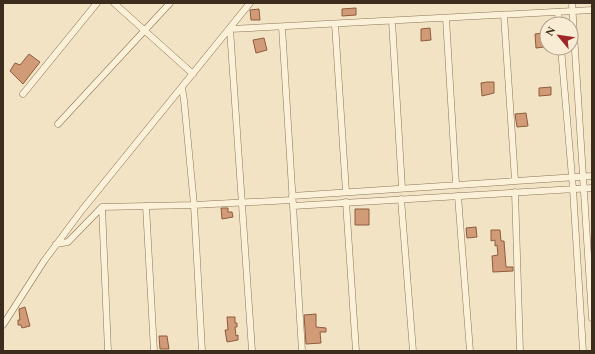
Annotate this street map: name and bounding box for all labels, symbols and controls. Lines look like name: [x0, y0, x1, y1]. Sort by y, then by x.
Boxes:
north arrow: [539, 16, 579, 56]
text: N: [541, 23, 560, 39]

